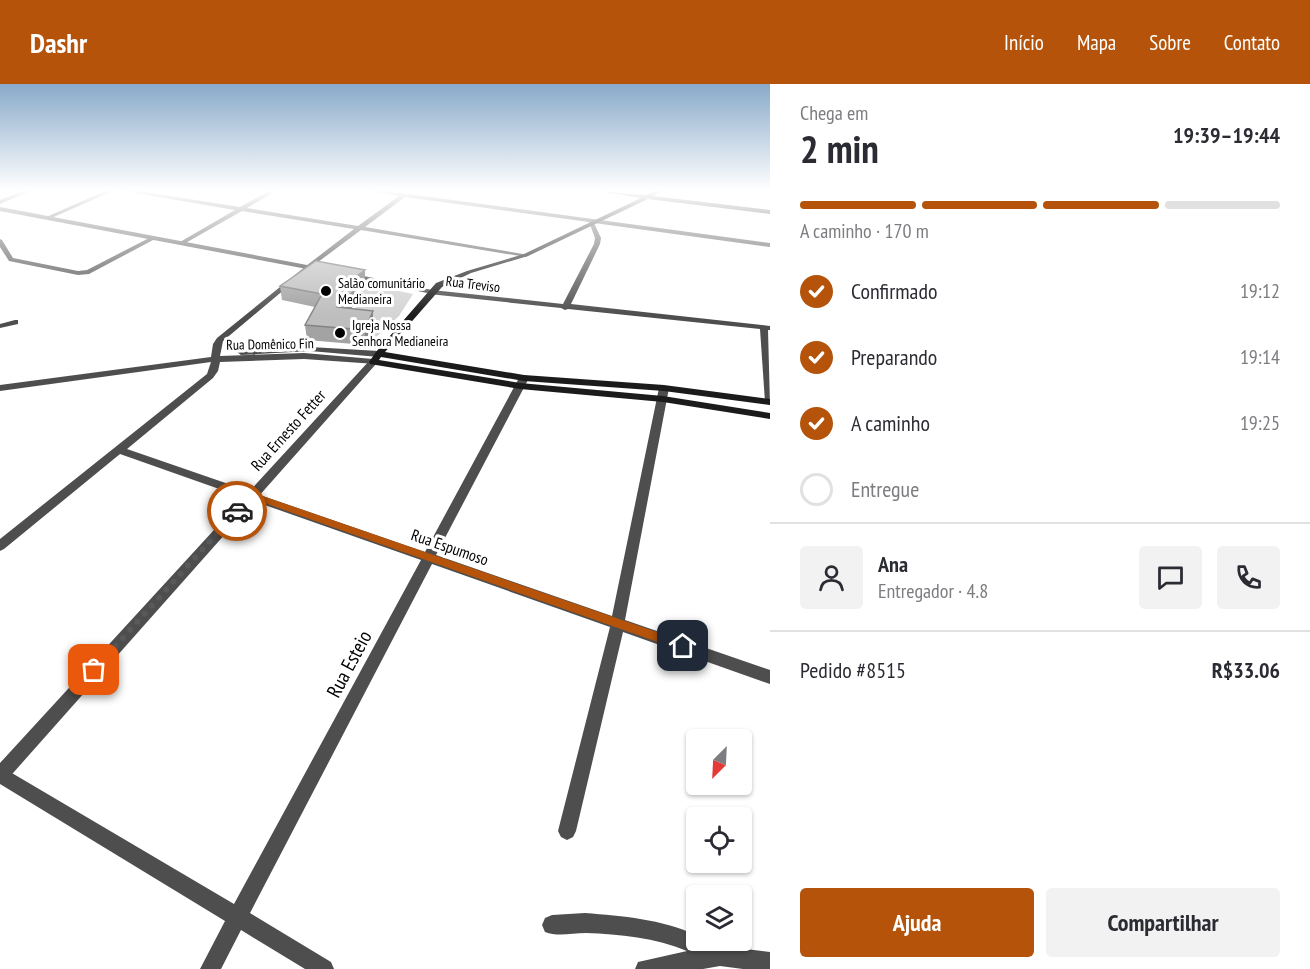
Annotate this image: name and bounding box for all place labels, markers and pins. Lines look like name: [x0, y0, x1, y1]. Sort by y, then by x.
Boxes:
place label: Salão comunitário Medianeira: [338, 274, 425, 308]
marker: Salão comunitário Medianeira: [319, 284, 333, 298]
place label: Igreja Nossa Senhora Medianeira: [352, 316, 448, 350]
marker: Igreja Nossa Senhora Medianeira: [333, 326, 347, 340]
pin: [657, 620, 708, 671]
pin: [68, 644, 119, 695]

